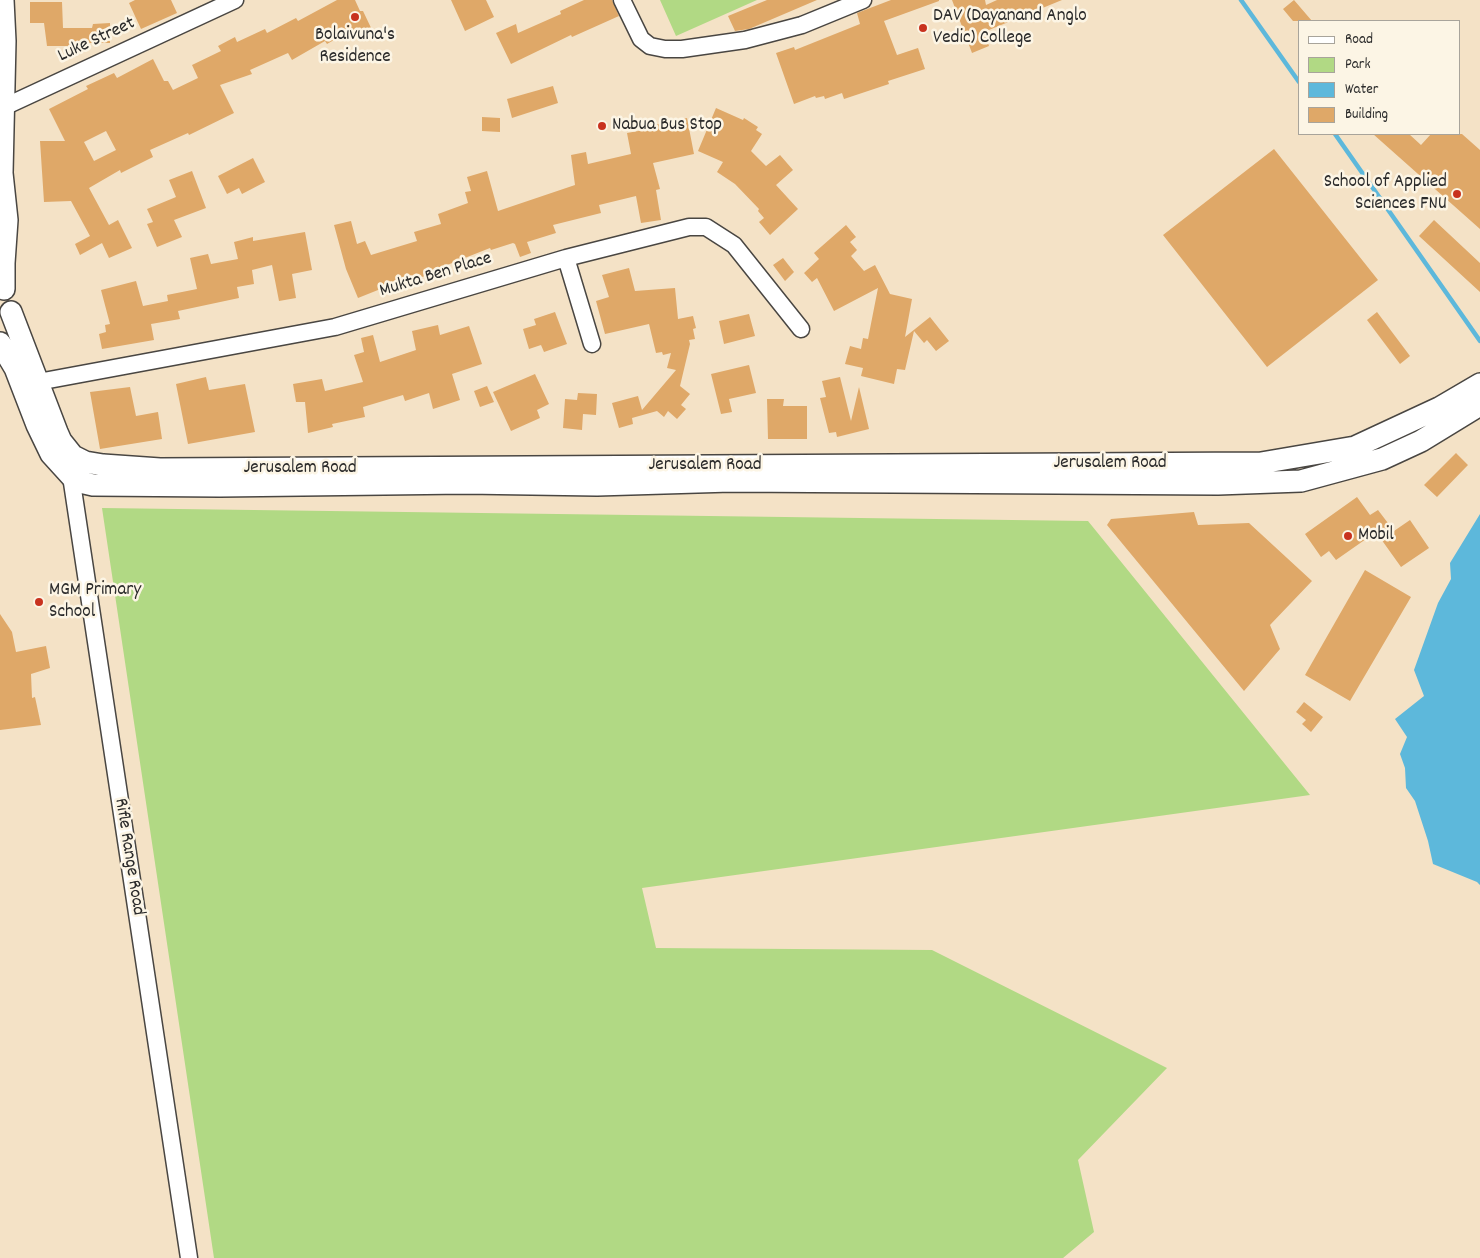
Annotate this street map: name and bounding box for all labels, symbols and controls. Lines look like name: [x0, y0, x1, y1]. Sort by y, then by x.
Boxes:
place label: DAV (Dayanand Anglo Vedic) College: [933, 6, 1087, 50]
marker: Bolaivuna's Residence: [349, 11, 361, 23]
street label: Luke Street: [55, 13, 139, 69]
legend: [1298, 20, 1460, 135]
marker: DAV (Dayanand Anglo Vedic) College: [917, 22, 929, 34]
place label: Bolaivuna's Residence: [315, 25, 395, 69]
text: Road: [1345, 29, 1373, 51]
text: Park: [1345, 54, 1371, 76]
text: Water: [1345, 79, 1378, 101]
text: Building: [1345, 104, 1388, 126]
place label: Nabua Bus Stop: [612, 115, 722, 137]
marker: Nabua Bus Stop: [596, 120, 608, 132]
place label: School of Applied Sciences FNU: [1324, 172, 1447, 216]
marker: School of Applied Sciences FNU: [1451, 188, 1463, 200]
street label: Mukta Ben Place: [377, 248, 495, 304]
street label: Jerusalem Road: [1053, 453, 1167, 475]
street label: Jerusalem Road: [648, 455, 762, 477]
street label: Jerusalem Road: [243, 458, 357, 480]
place label: Mobil: [1358, 525, 1394, 547]
marker: Mobil: [1342, 530, 1354, 542]
place label: MGM Primary School: [49, 580, 141, 624]
marker: MGM Primary School: [33, 596, 45, 608]
street label: Rifle Range Road: [107, 797, 149, 917]

